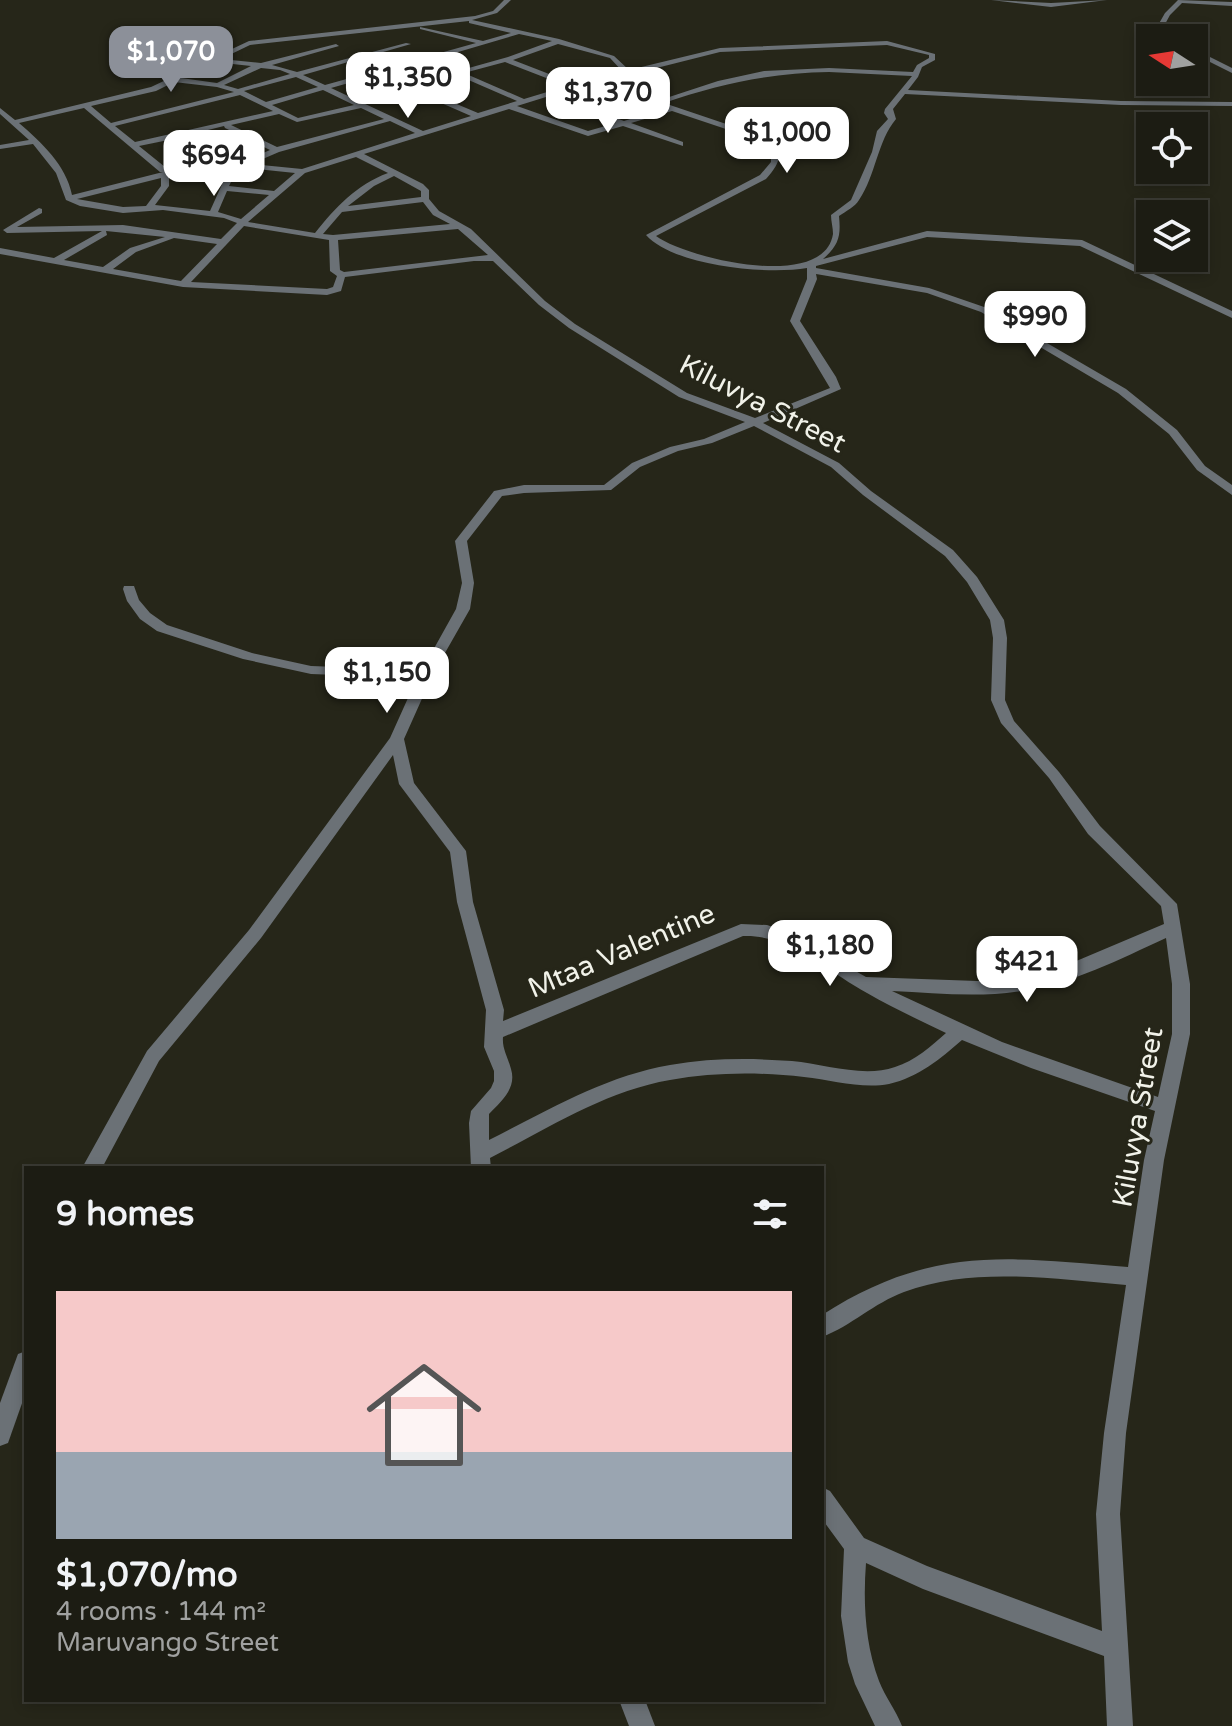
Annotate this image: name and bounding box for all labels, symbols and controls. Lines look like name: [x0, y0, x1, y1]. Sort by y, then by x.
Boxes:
north arrow: [1136, 24, 1208, 96]
map controls: [1136, 24, 1208, 272]
pin: $1,070: [106, 26, 236, 94]
text: $1,070: [127, 36, 215, 67]
pin: $1,350: [343, 52, 473, 120]
text: $1,350: [364, 62, 452, 93]
pin: $1,370: [543, 67, 673, 135]
text: $1,370: [564, 77, 652, 108]
pin: $1,000: [722, 107, 852, 175]
button: locate: [1136, 112, 1208, 184]
text: $1,000: [743, 117, 831, 148]
pin: $694: [167, 130, 261, 198]
text: $694: [181, 140, 247, 171]
button: layers: [1136, 200, 1208, 272]
pin: $990: [988, 291, 1082, 359]
text: $990: [1002, 301, 1068, 332]
street label: Kiluvya Street: [674, 347, 852, 461]
pin: $1,150: [322, 647, 452, 715]
text: $1,150: [343, 657, 431, 688]
street label: Mtaa Valentine: [523, 896, 720, 1006]
pin: $1,180: [765, 920, 895, 988]
text: $1,180: [786, 930, 874, 961]
pin: $421: [980, 936, 1074, 1004]
text: $421: [994, 946, 1060, 977]
street label: Kiluvya Street: [1105, 1024, 1171, 1210]
icon: filters: [748, 1192, 792, 1236]
text: 9 homes: [56, 1194, 194, 1235]
icon: home: [352, 1343, 496, 1487]
text: $1,070/mo: [56, 1555, 238, 1596]
text: 4 rooms · 144 m²: [56, 1596, 266, 1627]
text: Maruvango Street: [56, 1627, 279, 1658]

